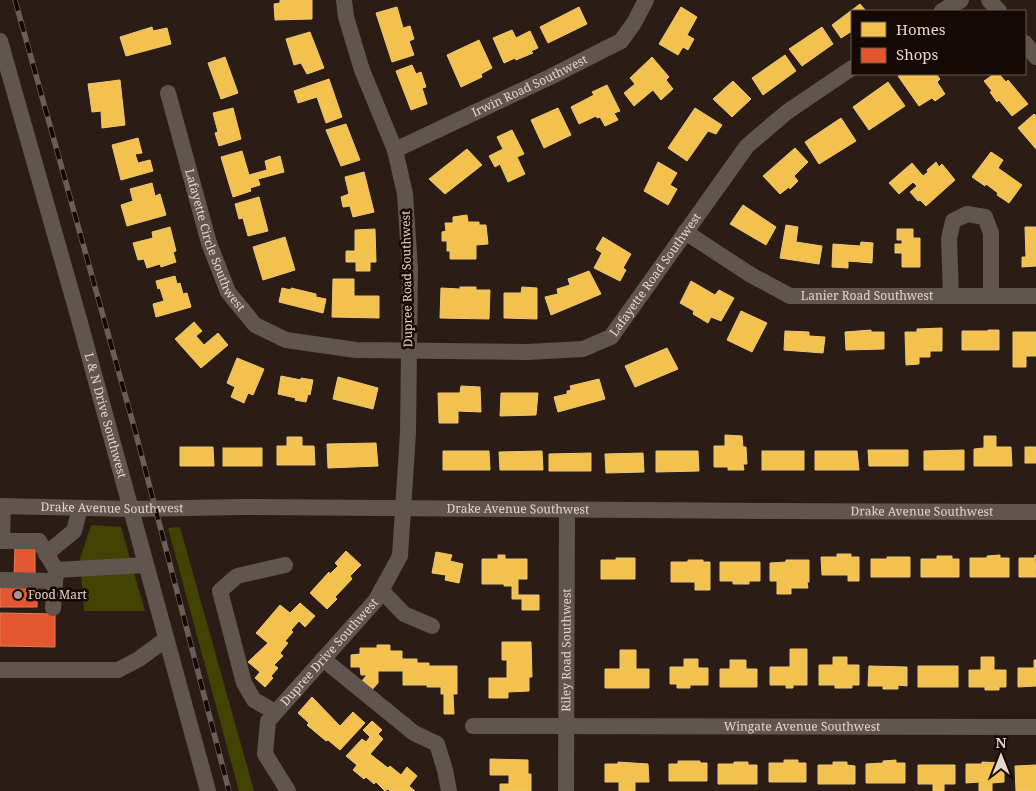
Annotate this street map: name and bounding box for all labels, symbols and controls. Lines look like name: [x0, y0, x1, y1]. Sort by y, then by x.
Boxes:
legend: [851, 10, 1026, 75]
text: Homes: [896, 19, 946, 39]
text: Shops: [896, 44, 939, 64]
street label: Irwin Road Southwest: [469, 50, 590, 121]
street label: Lafayette Circle Southwest: [181, 167, 249, 315]
street label: Lafayette Road Southwest: [605, 209, 705, 339]
street label: Dupree Road Southwest: [397, 211, 416, 347]
street label: Lanier Road Southwest: [801, 287, 933, 304]
street label: L & N Drive Southwest: [81, 351, 131, 480]
street label: Drake Avenue Southwest: [40, 498, 183, 517]
street label: Drake Avenue Southwest: [447, 500, 589, 518]
street label: Drake Avenue Southwest: [851, 502, 993, 520]
place label: Food Mart: [28, 586, 87, 603]
street label: Riley Road Southwest: [557, 588, 575, 712]
marker: Food Mart: [12, 589, 24, 601]
street label: Dupree Drive Southwest: [276, 594, 382, 709]
street label: Wingate Avenue Southwest: [724, 717, 880, 735]
north arrow: [976, 731, 1026, 781]
text: N: [995, 733, 1007, 752]

